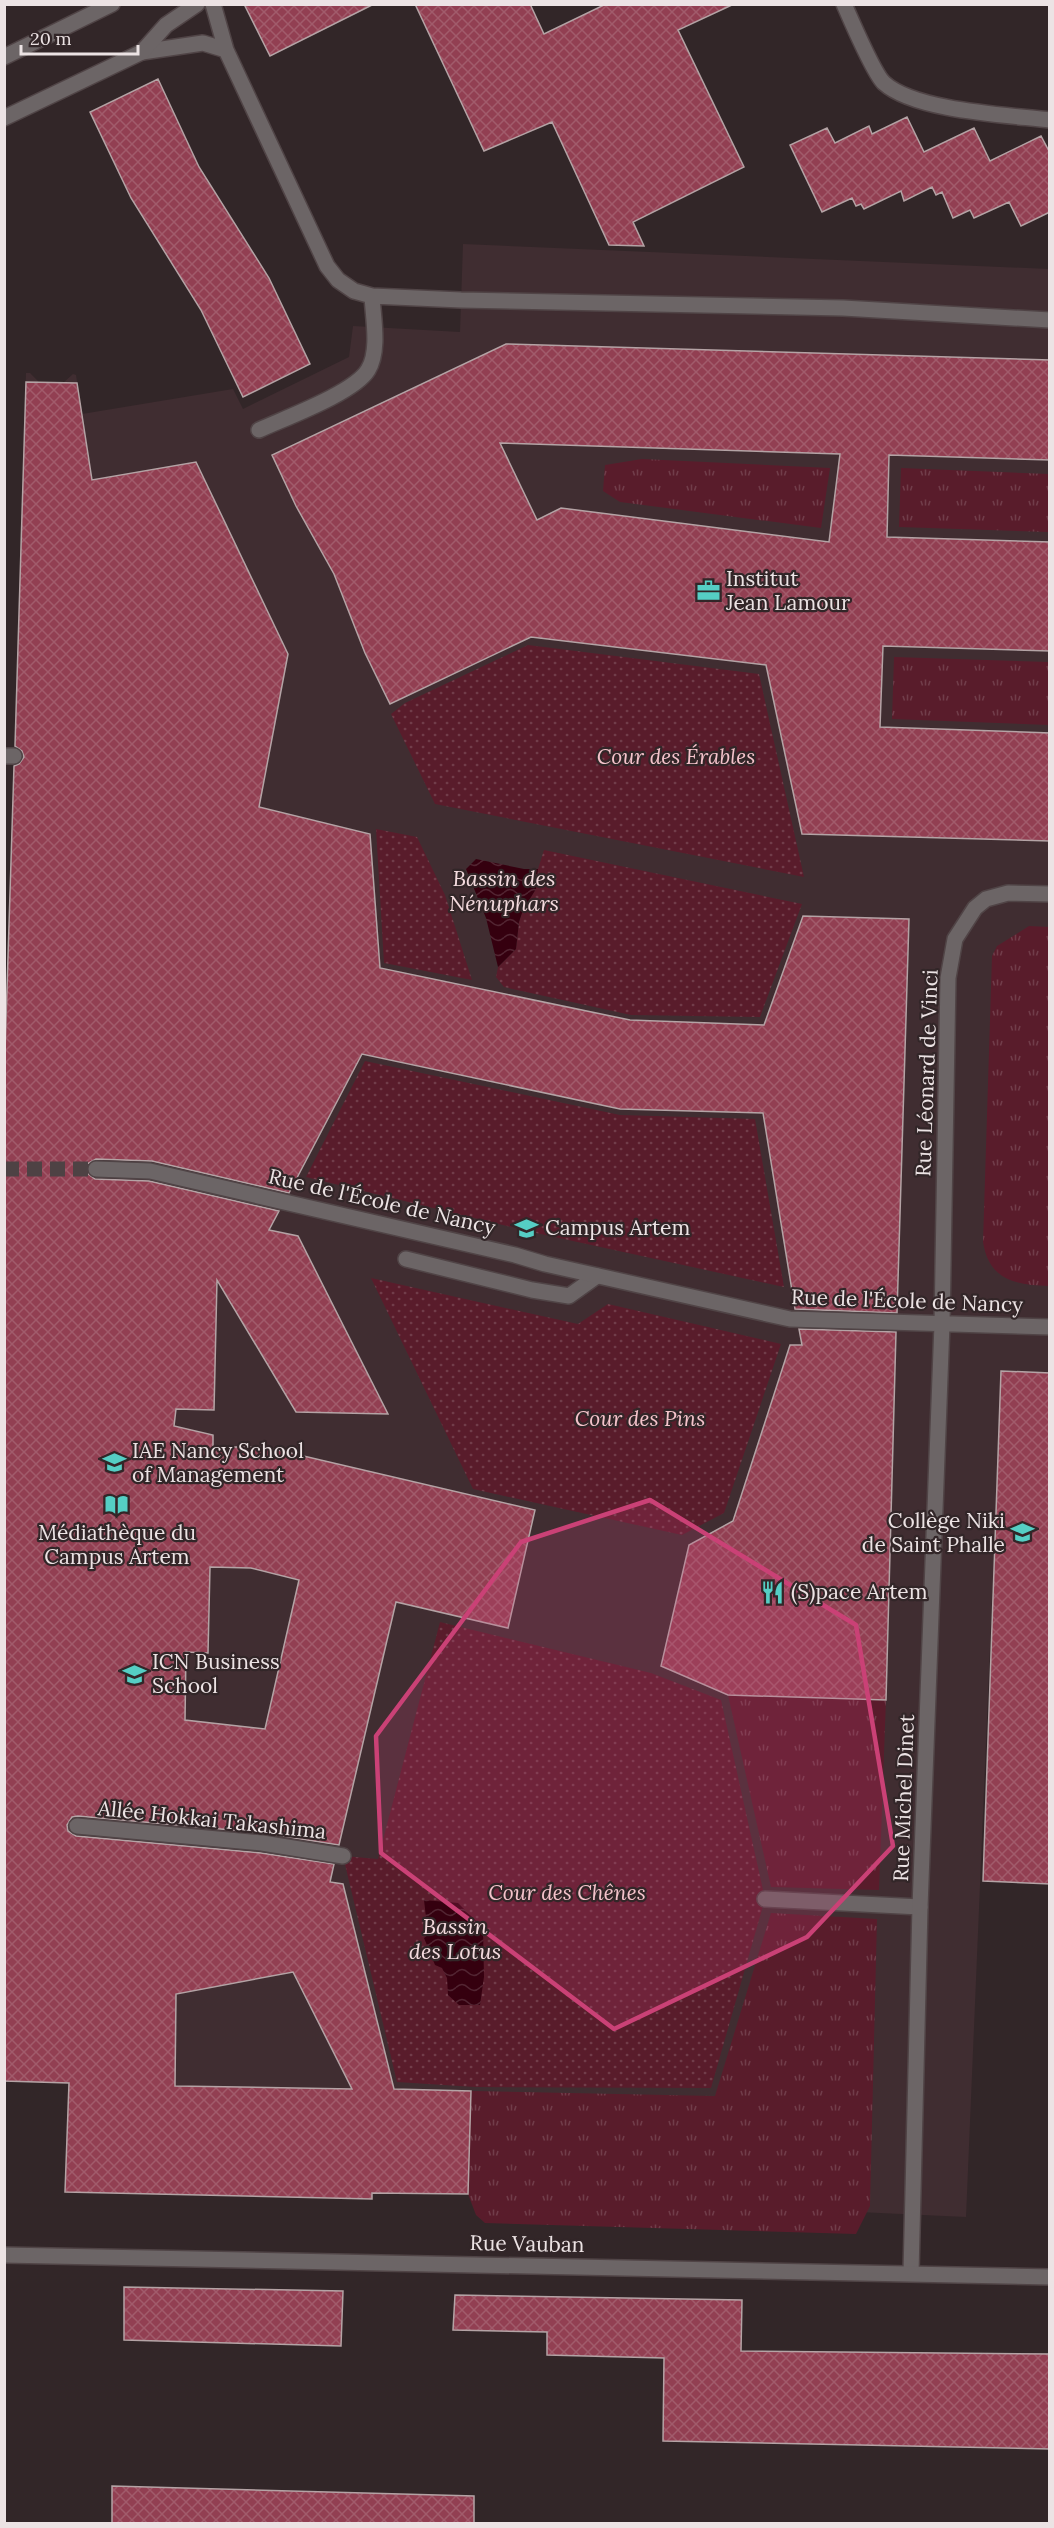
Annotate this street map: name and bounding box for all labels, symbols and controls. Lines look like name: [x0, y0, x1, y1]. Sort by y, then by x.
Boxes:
scale bar: [21, 18, 138, 56]
text: 20 m: [30, 27, 72, 50]
place label: Institut Jean Lamour: [725, 565, 850, 616]
office icon: Institut Jean Lamour: [695, 578, 721, 604]
park label: Cour des Érables: [597, 743, 755, 770]
water label: Bassin des Nénuphars: [449, 864, 559, 917]
street label: Rue Léonard de Vinci: [909, 969, 944, 1177]
street label: Rue de l'École de Nancy: [266, 1162, 498, 1241]
place label: Campus Artem: [545, 1214, 691, 1241]
school or university icon: Campus Artem: [514, 1215, 540, 1241]
street label: Rue de l'École de Nancy: [790, 1283, 1024, 1318]
park label: Cour des Pins: [575, 1405, 705, 1432]
place label: IAE Nancy School of Management: [132, 1437, 304, 1488]
school or university icon: IAE Nancy School of Management: [101, 1450, 127, 1476]
library icon: Médiathèque du Campus Artem: [104, 1492, 130, 1518]
place label: Collège Niki de Saint Phalle: [862, 1507, 1005, 1558]
place label: Médiathèque du Campus Artem: [38, 1519, 196, 1570]
school or university icon: Collège Niki de Saint Phalle: [1010, 1520, 1036, 1546]
place label: (S)pace Artem: [791, 1578, 928, 1605]
restaurant icon: (S)pace Artem: [760, 1579, 786, 1605]
place label: ICN Business School: [152, 1648, 280, 1699]
school or university icon: ICN Business School: [121, 1661, 147, 1687]
street label: Rue Michel Dinet: [887, 1713, 920, 1882]
street label: Allée Hokkai Takashima: [96, 1794, 328, 1845]
park label: Cour des Chênes: [488, 1879, 646, 1906]
water label: Bassin des Lotus: [409, 1912, 501, 1965]
street label: Rue Vauban: [469, 2229, 585, 2258]

